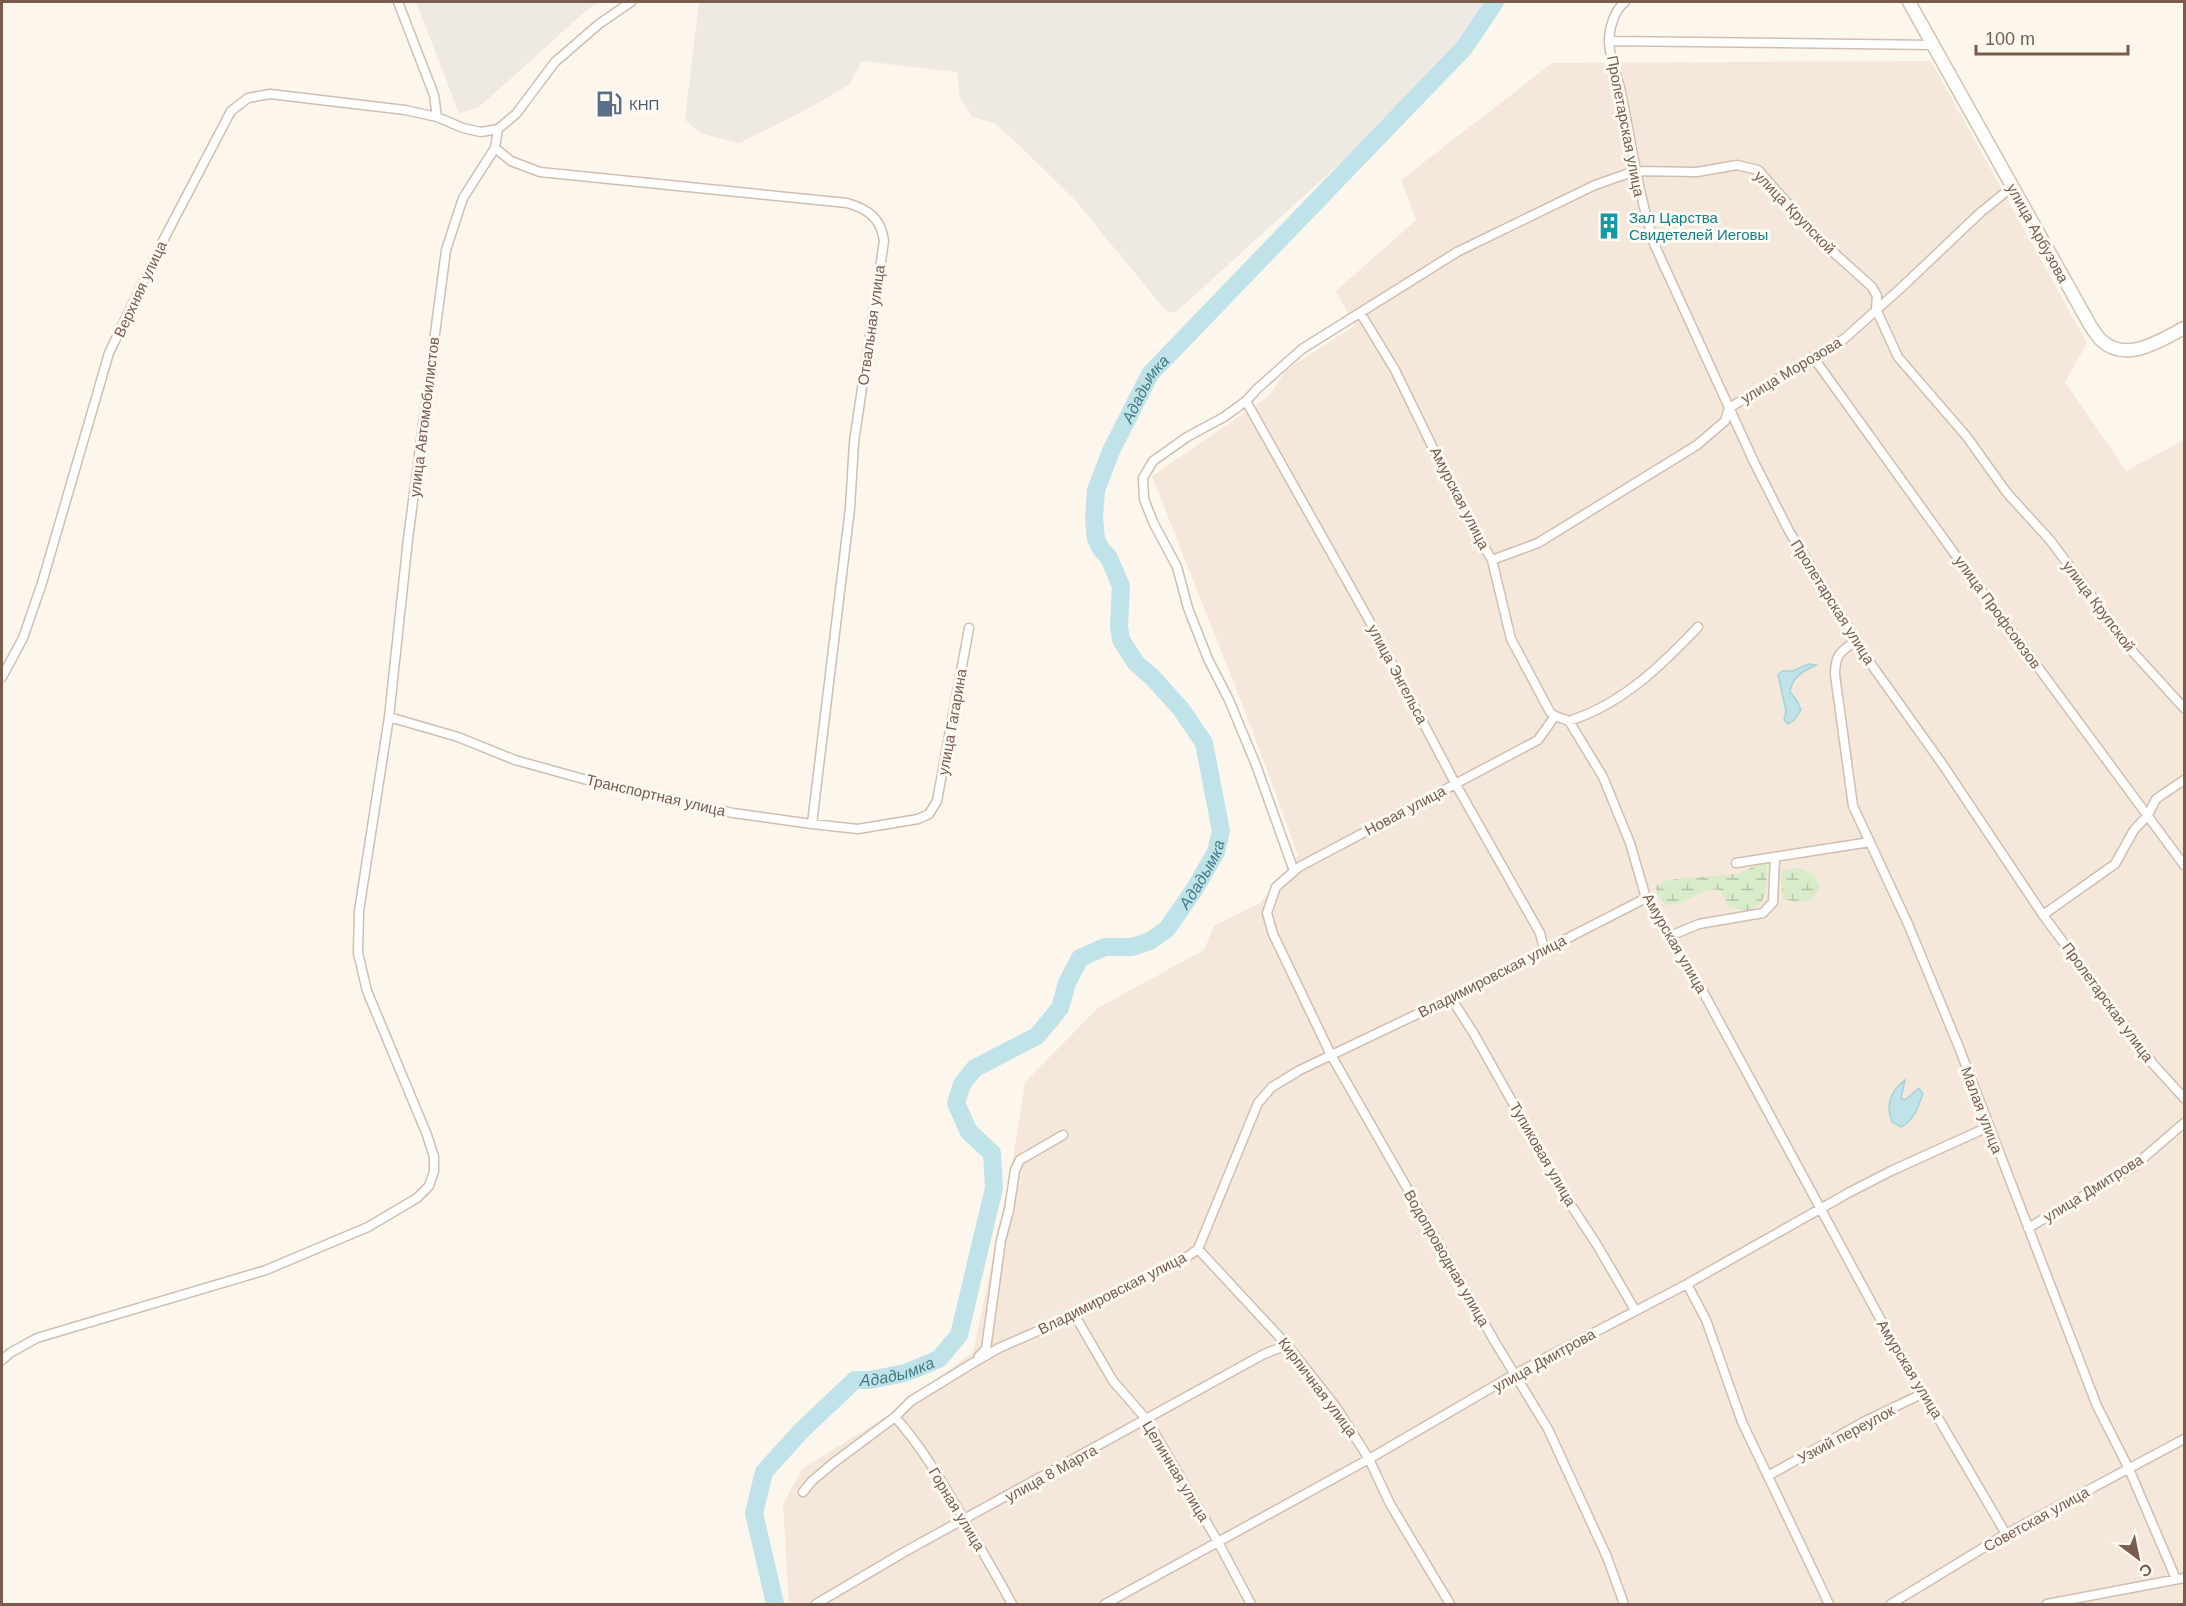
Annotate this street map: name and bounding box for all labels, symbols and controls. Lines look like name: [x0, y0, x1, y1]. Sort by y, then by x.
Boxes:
scale bar: [1976, 18, 2128, 56]
text: 100 m: [1985, 29, 2035, 49]
street label: Пролетарская улица: [1604, 54, 1648, 199]
fuel station icon: КНП: [594, 89, 624, 119]
place label: КНП: [629, 96, 659, 113]
street label: улица Крупской: [1751, 167, 1839, 257]
street label: улица Арбузова: [2004, 180, 2073, 286]
place label: Зал Царства Свидетелей Иеговы: [1629, 209, 1768, 243]
building icon: Зал Царства Свидетелей Иеговы: [1594, 211, 1624, 241]
street label: Верхняя улица: [110, 238, 170, 340]
street label: Отвальная улица: [854, 263, 888, 386]
street label: улица Морозова: [1738, 333, 1845, 407]
street label: улица Автомобилистов: [406, 336, 442, 498]
water label: Ададымка: [1118, 352, 1172, 427]
street label: Амурская улица: [1427, 444, 1493, 553]
street label: Пролетарская улица: [1788, 537, 1879, 668]
street label: улица Профсоюзов: [1951, 552, 2045, 672]
street label: улица Крупской: [2059, 557, 2139, 655]
street label: улица Энгельса: [1365, 622, 1432, 727]
street label: улица Гагарина: [934, 667, 970, 777]
street label: Транспортная улица: [585, 771, 728, 819]
street label: Новая улица: [1362, 781, 1449, 838]
water label: Ададымка: [1175, 838, 1227, 912]
street label: Амурская улица: [1640, 890, 1711, 996]
street label: Владимировская улица: [1415, 931, 1569, 1021]
street label: Пролетарская улица: [2059, 939, 2157, 1066]
street label: Малая улица: [1958, 1064, 2007, 1156]
street label: Тупиковая улица: [1506, 1099, 1580, 1210]
street label: улица Дмитрова: [2040, 1150, 2146, 1225]
street label: Водопроводная улица: [1401, 1187, 1493, 1330]
street label: Владимировская улица: [1035, 1248, 1189, 1338]
street label: Амурская улица: [1874, 1316, 1947, 1422]
street label: улица Дмитрова: [1490, 1325, 1599, 1395]
street label: Кирпичная улица: [1275, 1334, 1361, 1441]
water label: Ададымка: [859, 1354, 936, 1389]
street label: Узкий переулок: [1795, 1401, 1898, 1467]
street label: Целинная улица: [1139, 1418, 1213, 1525]
street label: улица 8 Марта: [1002, 1441, 1100, 1505]
street label: Горная улица: [926, 1464, 989, 1554]
street label: Советская улица: [1980, 1483, 2092, 1555]
north arrow: [2108, 1528, 2168, 1588]
text: С: [2136, 1560, 2155, 1581]

